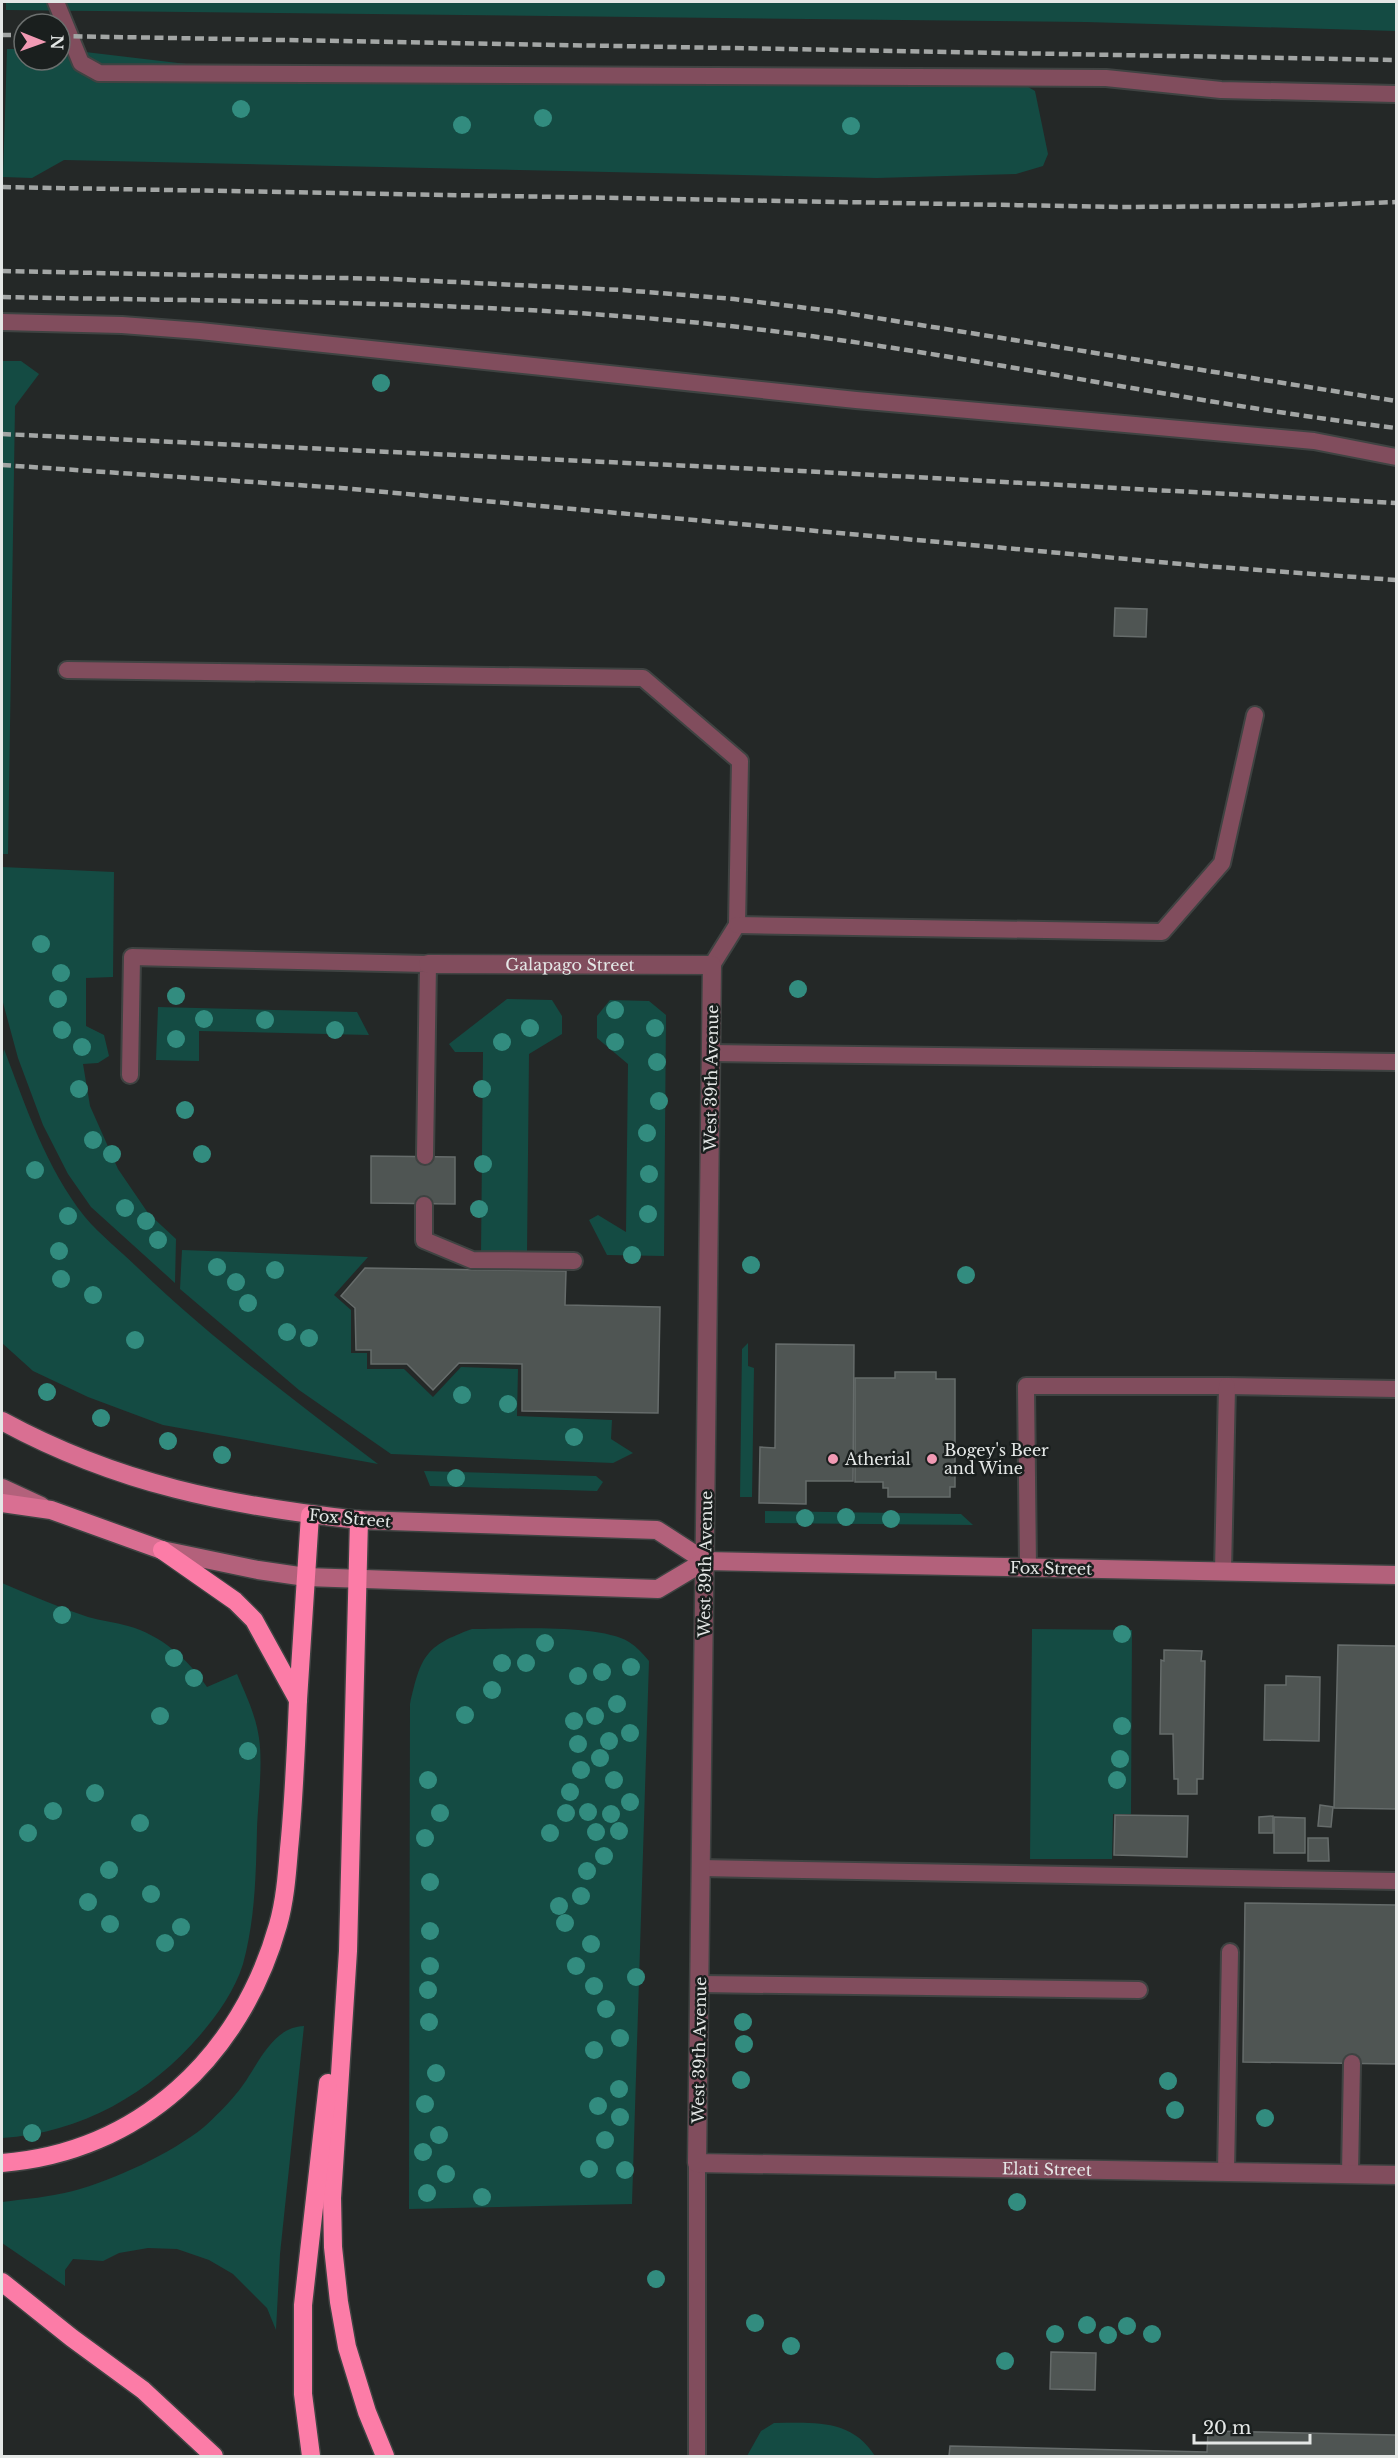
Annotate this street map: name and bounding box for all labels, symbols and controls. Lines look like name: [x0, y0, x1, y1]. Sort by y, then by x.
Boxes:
north arrow: [12, 12, 72, 72]
text: N: [47, 35, 67, 50]
street label: Galapago Street: [505, 954, 635, 975]
street label: West 39th Avenue: [700, 1004, 722, 1153]
place label: Bogey's Beer and Wine: [944, 1440, 1049, 1478]
place label: Atherial: [844, 1449, 911, 1469]
marker: Atherial: [826, 1452, 840, 1466]
marker: Bogey's Beer and Wine: [925, 1452, 939, 1466]
street label: West 39th Avenue: [694, 1490, 716, 1639]
street label: Fox Street: [308, 1504, 392, 1532]
street label: Fox Street: [1010, 1557, 1092, 1579]
street label: West 39th Avenue: [688, 1976, 710, 2125]
street label: Elati Street: [1002, 2158, 1092, 2180]
scale bar: [1194, 2407, 1310, 2445]
text: 20 m: [1203, 2417, 1251, 2439]

